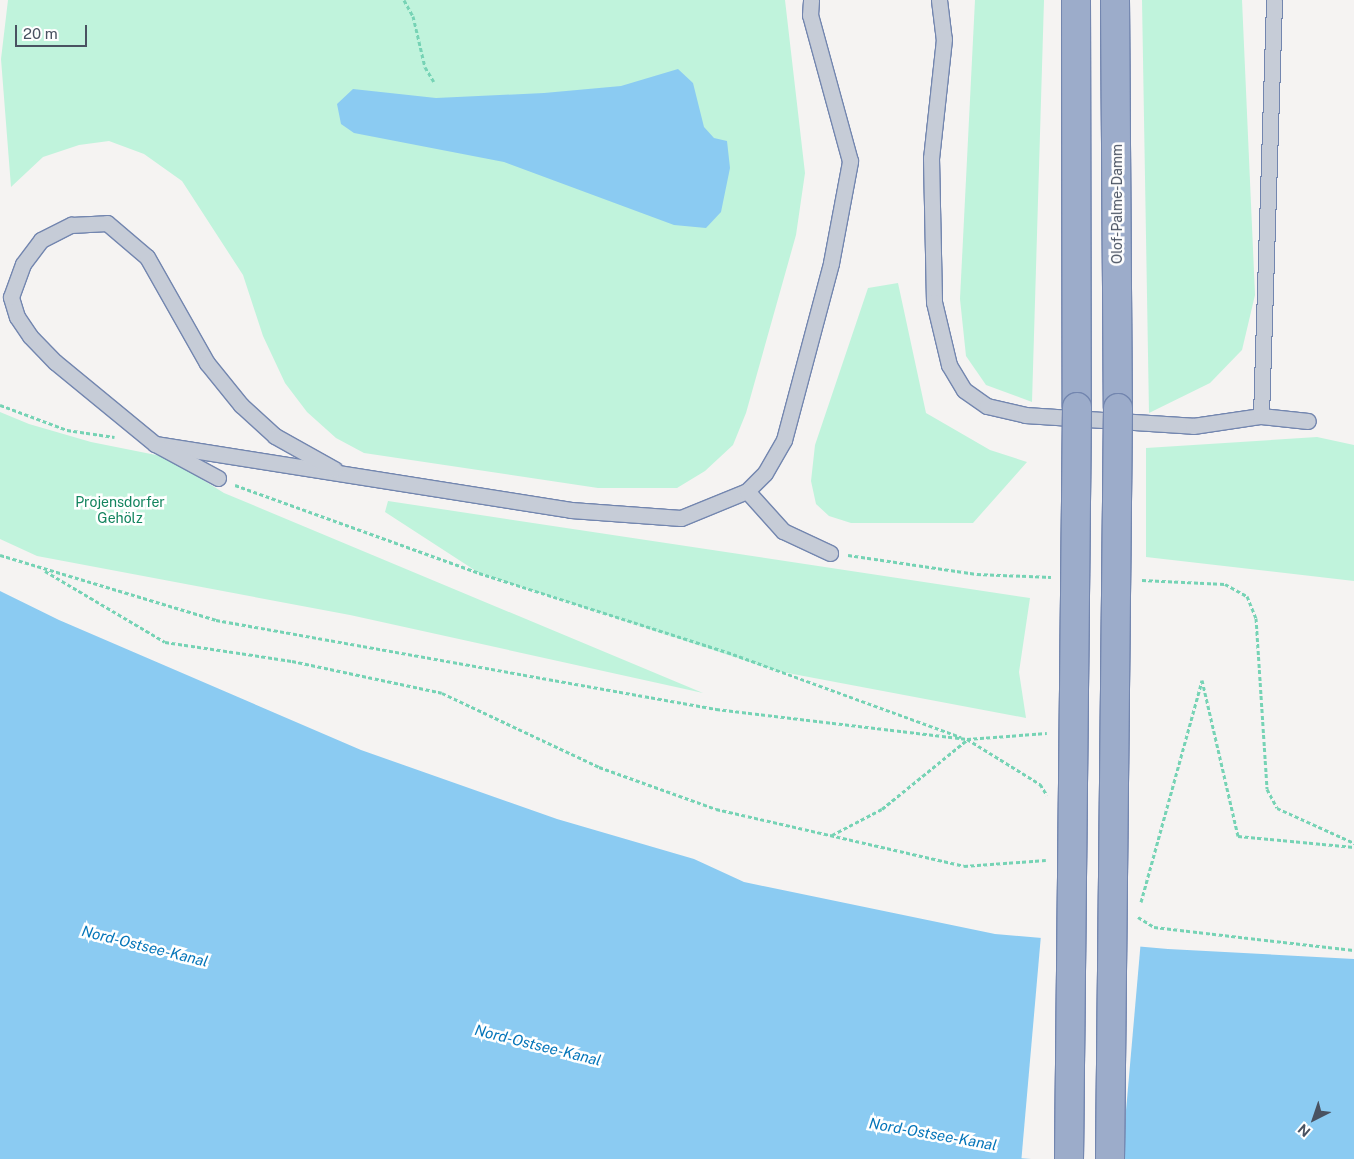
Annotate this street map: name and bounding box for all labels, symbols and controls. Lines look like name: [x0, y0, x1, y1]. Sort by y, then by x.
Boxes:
scale bar: [18, 15, 90, 47]
text: 20 m: [23, 25, 58, 42]
street label: Olof-Palme-Damm: [1109, 144, 1125, 264]
park label: Projensdorfer Gehölz: [75, 494, 165, 526]
water label: Nord-Ostsee-Kanal: [80, 922, 210, 970]
water label: Nord-Ostsee-Kanal: [473, 1021, 603, 1069]
north arrow: [1289, 1094, 1339, 1144]
water label: Nord-Ostsee-Kanal: [868, 1114, 998, 1154]
text: N: [1295, 1121, 1314, 1140]

